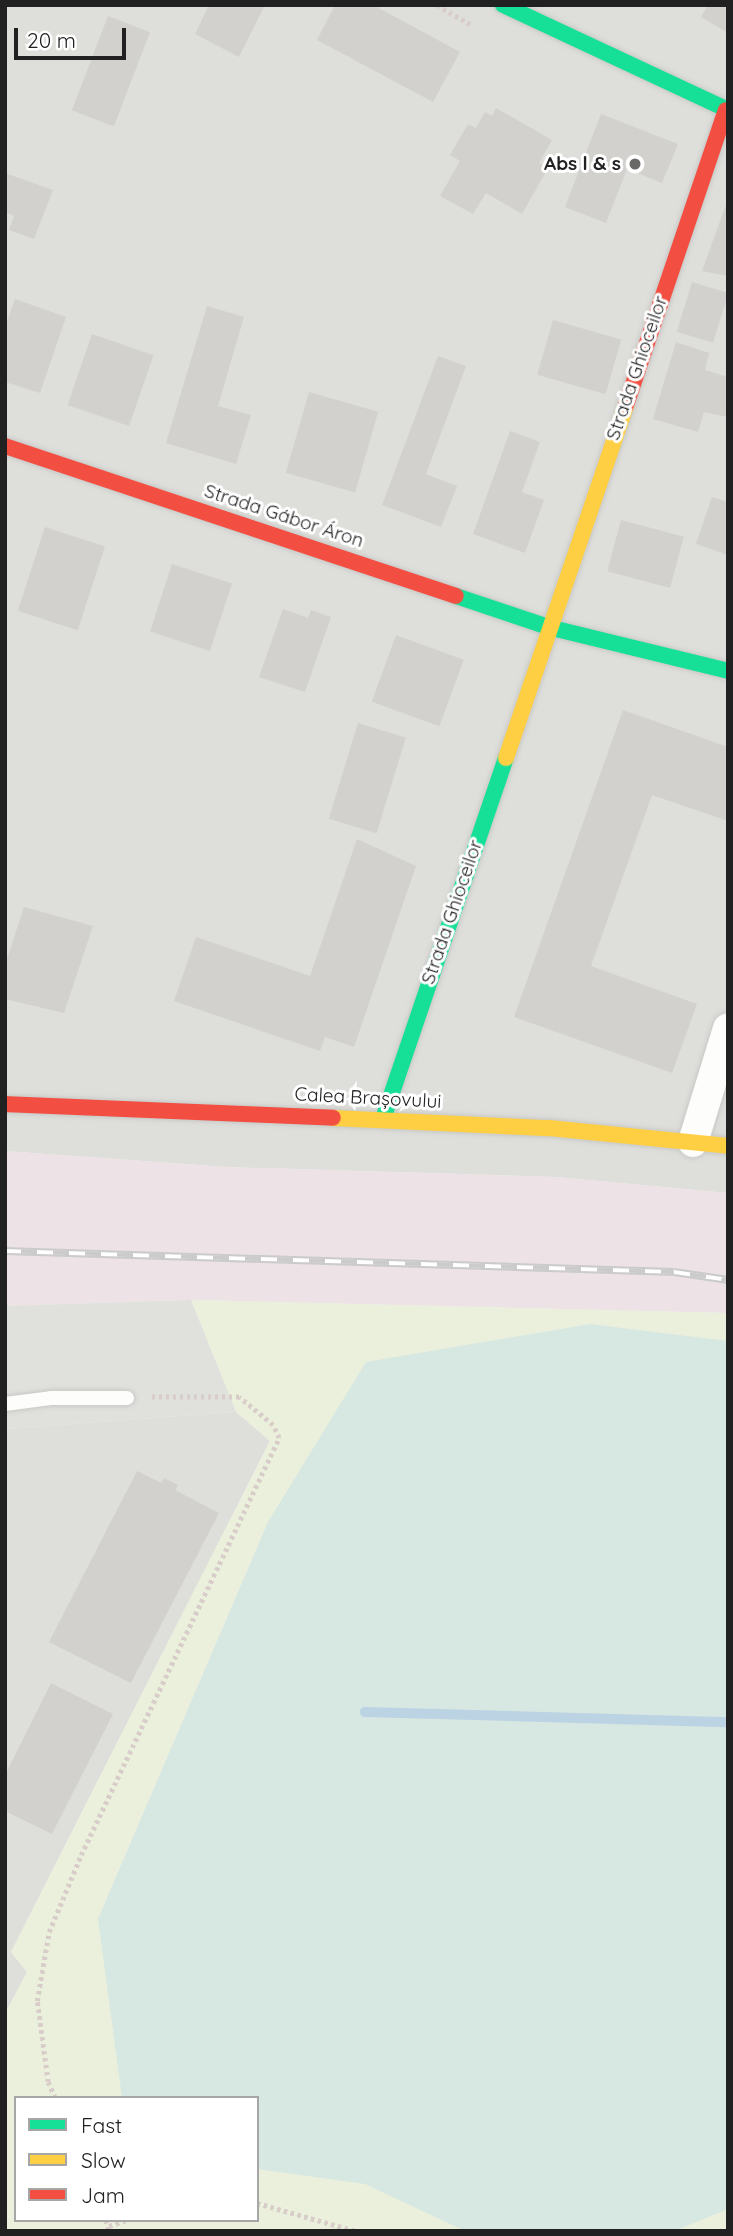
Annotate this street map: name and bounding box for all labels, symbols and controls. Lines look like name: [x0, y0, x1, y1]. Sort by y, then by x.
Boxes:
scale bar: [18, 14, 130, 58]
text: 20 m: [27, 27, 76, 53]
place label: Abs l & s: [544, 153, 621, 175]
marker: Abs l & s: [627, 156, 643, 172]
street label: Strada Ghioceilor: [602, 293, 672, 443]
street label: Strada Gábor Áron: [202, 480, 366, 552]
street label: Strada Ghioceilor: [417, 837, 487, 987]
street label: Calea Brașovului: [294, 1083, 442, 1113]
legend: [14, 2096, 259, 2222]
text: Fast: [81, 2112, 122, 2138]
text: Slow: [81, 2147, 126, 2173]
text: Jam: [81, 2182, 125, 2208]

